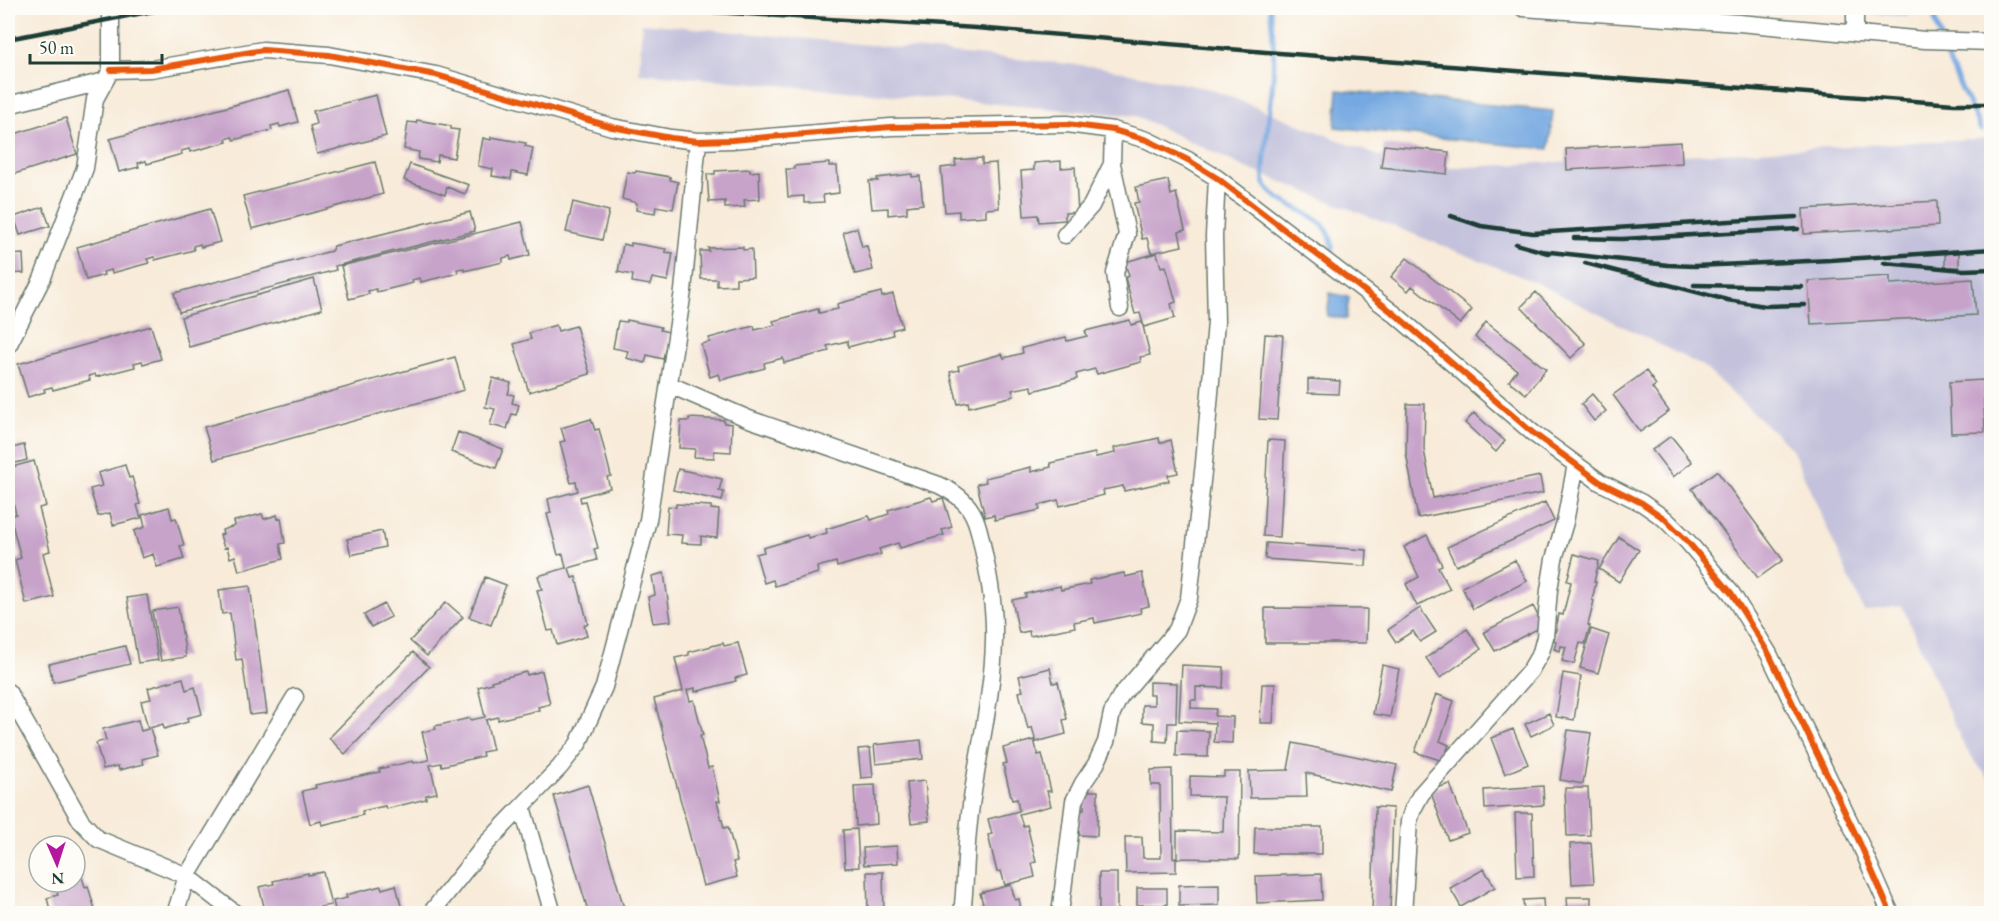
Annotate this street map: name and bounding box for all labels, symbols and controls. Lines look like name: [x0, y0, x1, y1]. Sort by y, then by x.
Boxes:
scale bar: [30, 27, 162, 65]
text: 50 m: [39, 36, 74, 59]
north arrow: [27, 834, 87, 894]
text: N: [51, 868, 65, 889]

